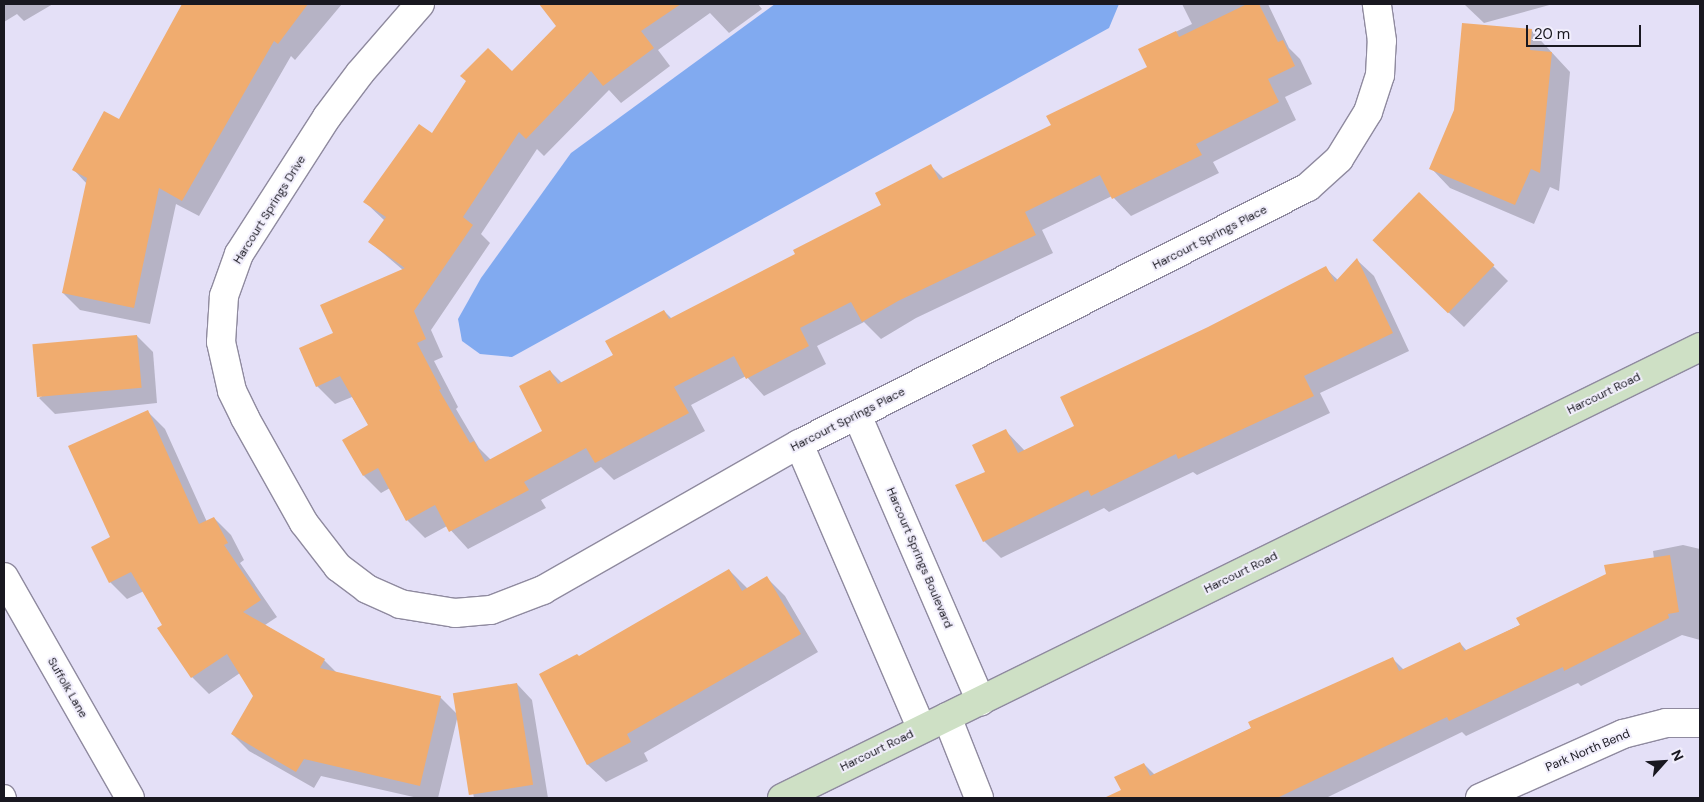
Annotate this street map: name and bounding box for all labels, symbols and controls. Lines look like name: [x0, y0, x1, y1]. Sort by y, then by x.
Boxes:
scale bar: [1529, 15, 1644, 47]
text: 20 m: [1534, 24, 1570, 44]
street label: Harcourt Springs Drive: [231, 153, 309, 267]
street label: Harcourt Springs Place: [1150, 203, 1270, 273]
street label: Harcourt Road: [1565, 370, 1643, 418]
street label: Harcourt Springs Place: [788, 385, 908, 455]
street label: Harcourt Springs Boulevard: [883, 485, 955, 631]
street label: Harcourt Road: [1202, 549, 1280, 597]
street label: Suffolk Lane: [44, 655, 90, 721]
street label: Harcourt Road: [838, 727, 916, 775]
street label: Park North Bend: [1544, 727, 1632, 775]
north arrow: [1639, 737, 1689, 787]
text: N: [1667, 747, 1688, 764]

